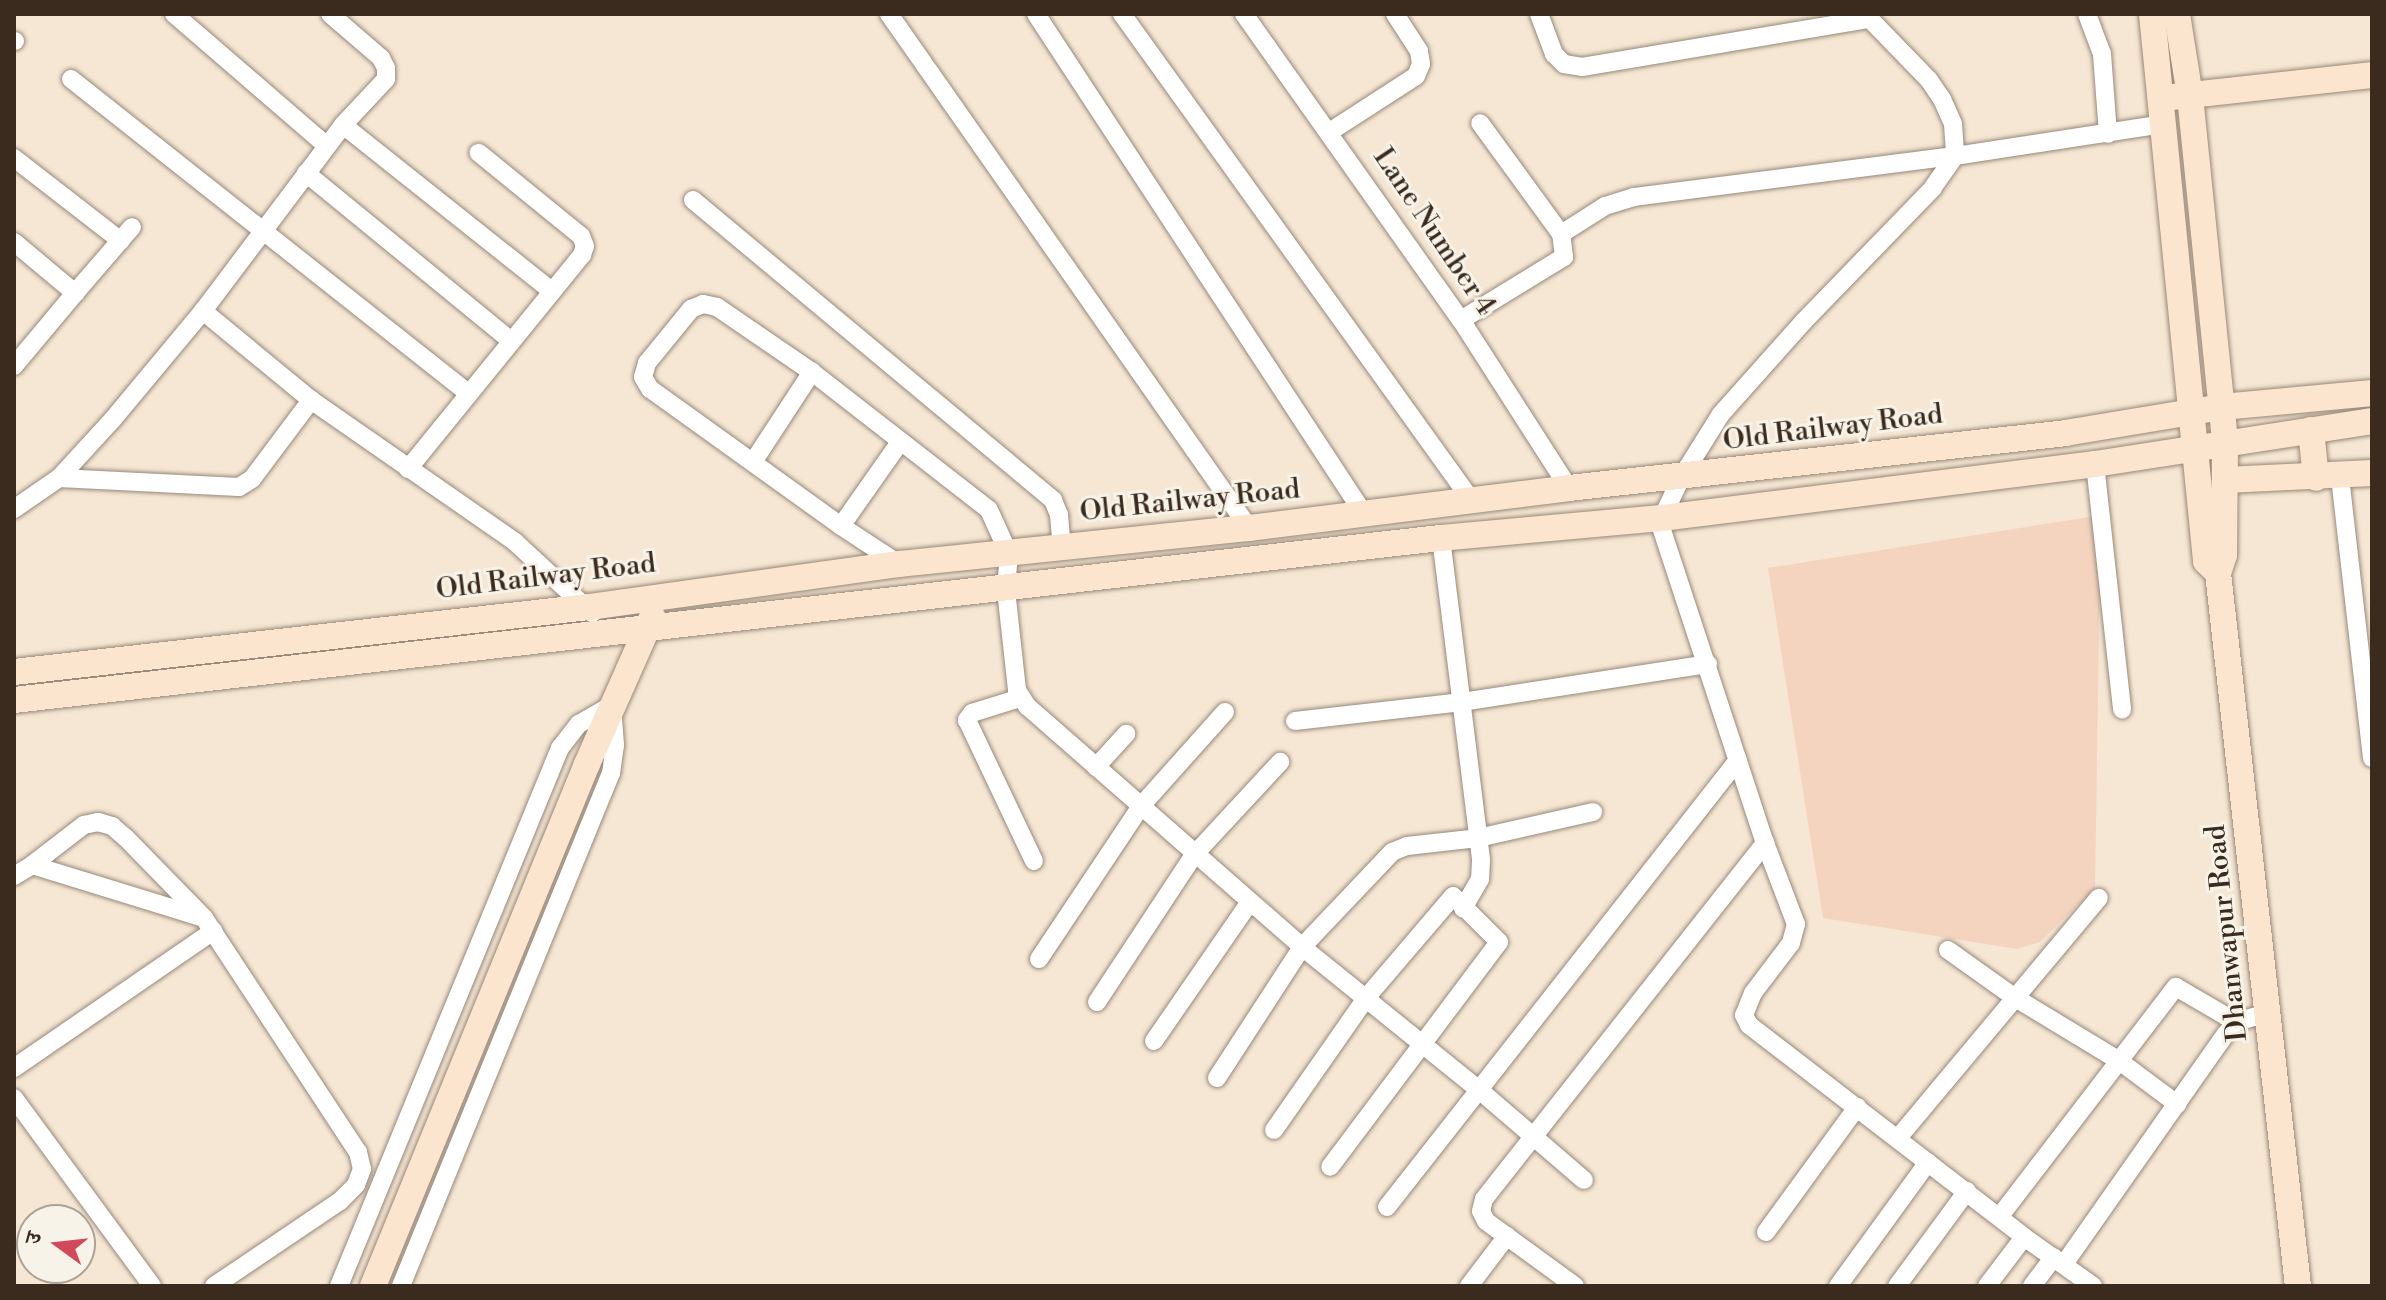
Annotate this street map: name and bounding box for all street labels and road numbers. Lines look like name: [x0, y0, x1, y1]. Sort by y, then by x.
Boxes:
street label: Lane Number 4: [1366, 142, 1502, 322]
street label: Old Railway Road: [1721, 398, 1945, 458]
street label: Old Railway Road: [1078, 473, 1302, 529]
street label: Old Railway Road: [434, 547, 658, 607]
street label: Dhanwapur Road: [2199, 823, 2255, 1043]

